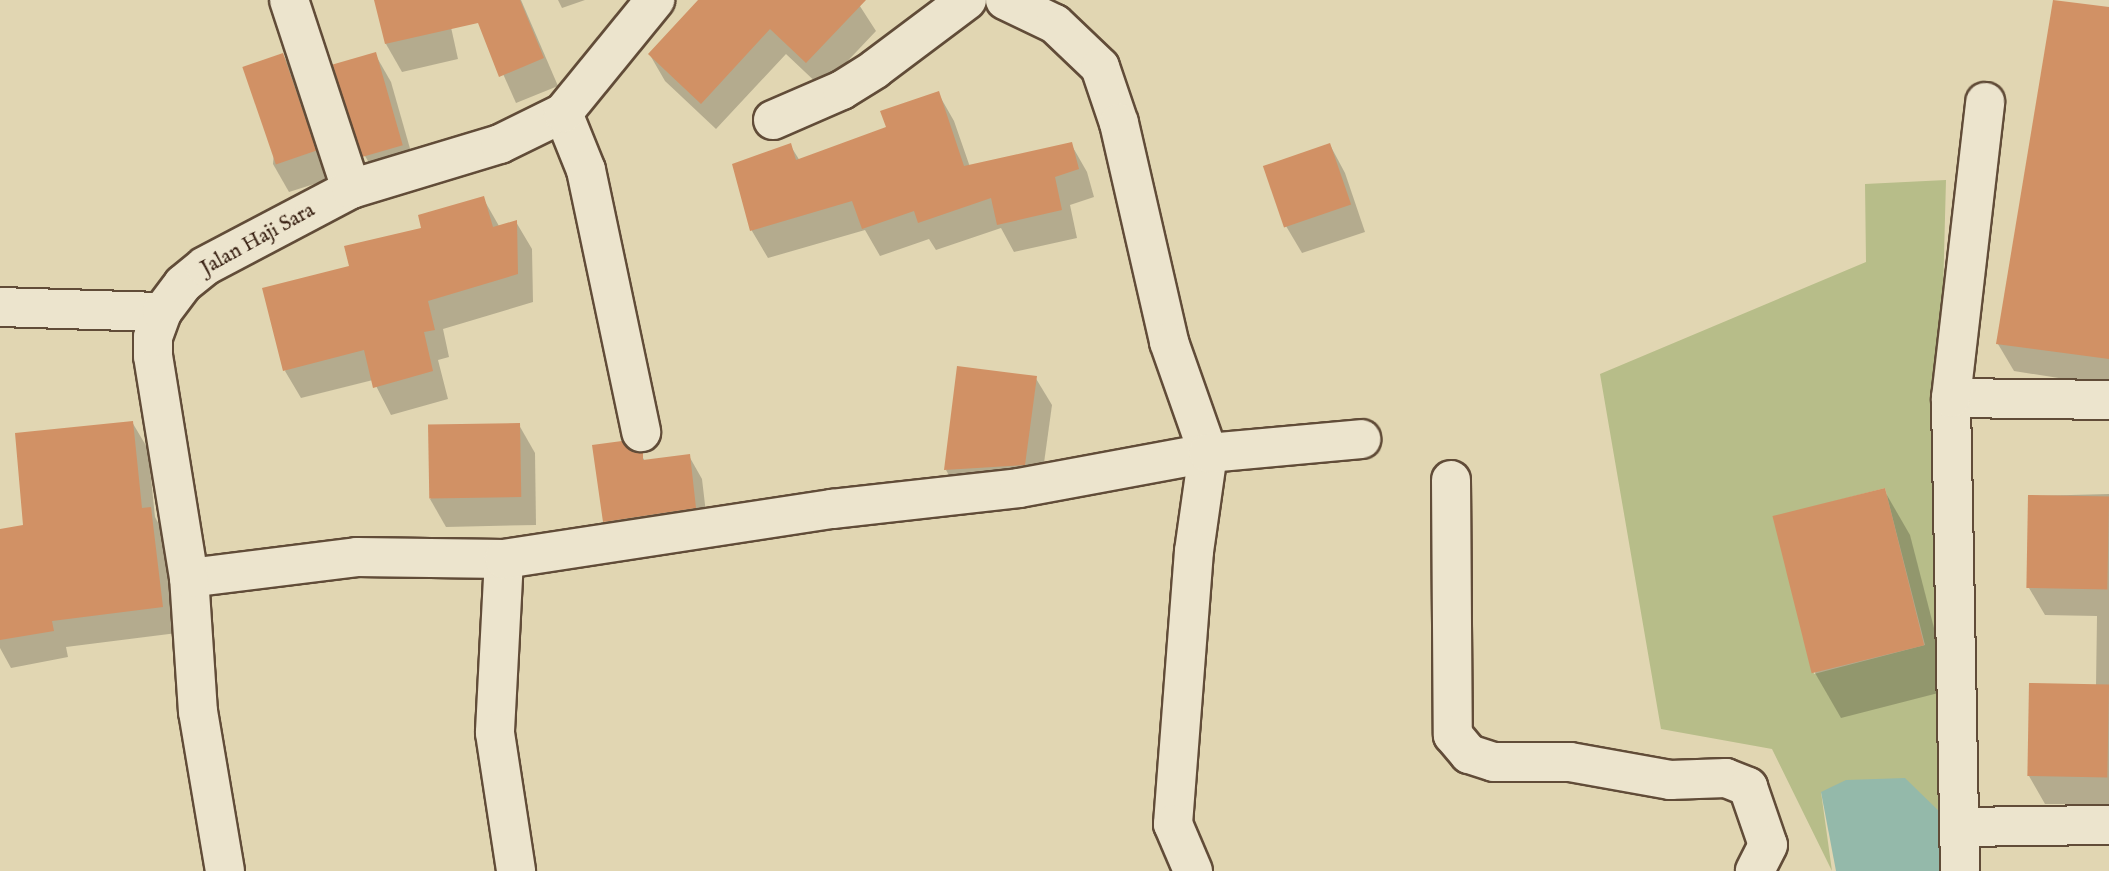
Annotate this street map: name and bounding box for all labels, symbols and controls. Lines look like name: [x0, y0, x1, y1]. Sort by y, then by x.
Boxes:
street label: Jalan Haji Sara: [197, 198, 319, 282]

